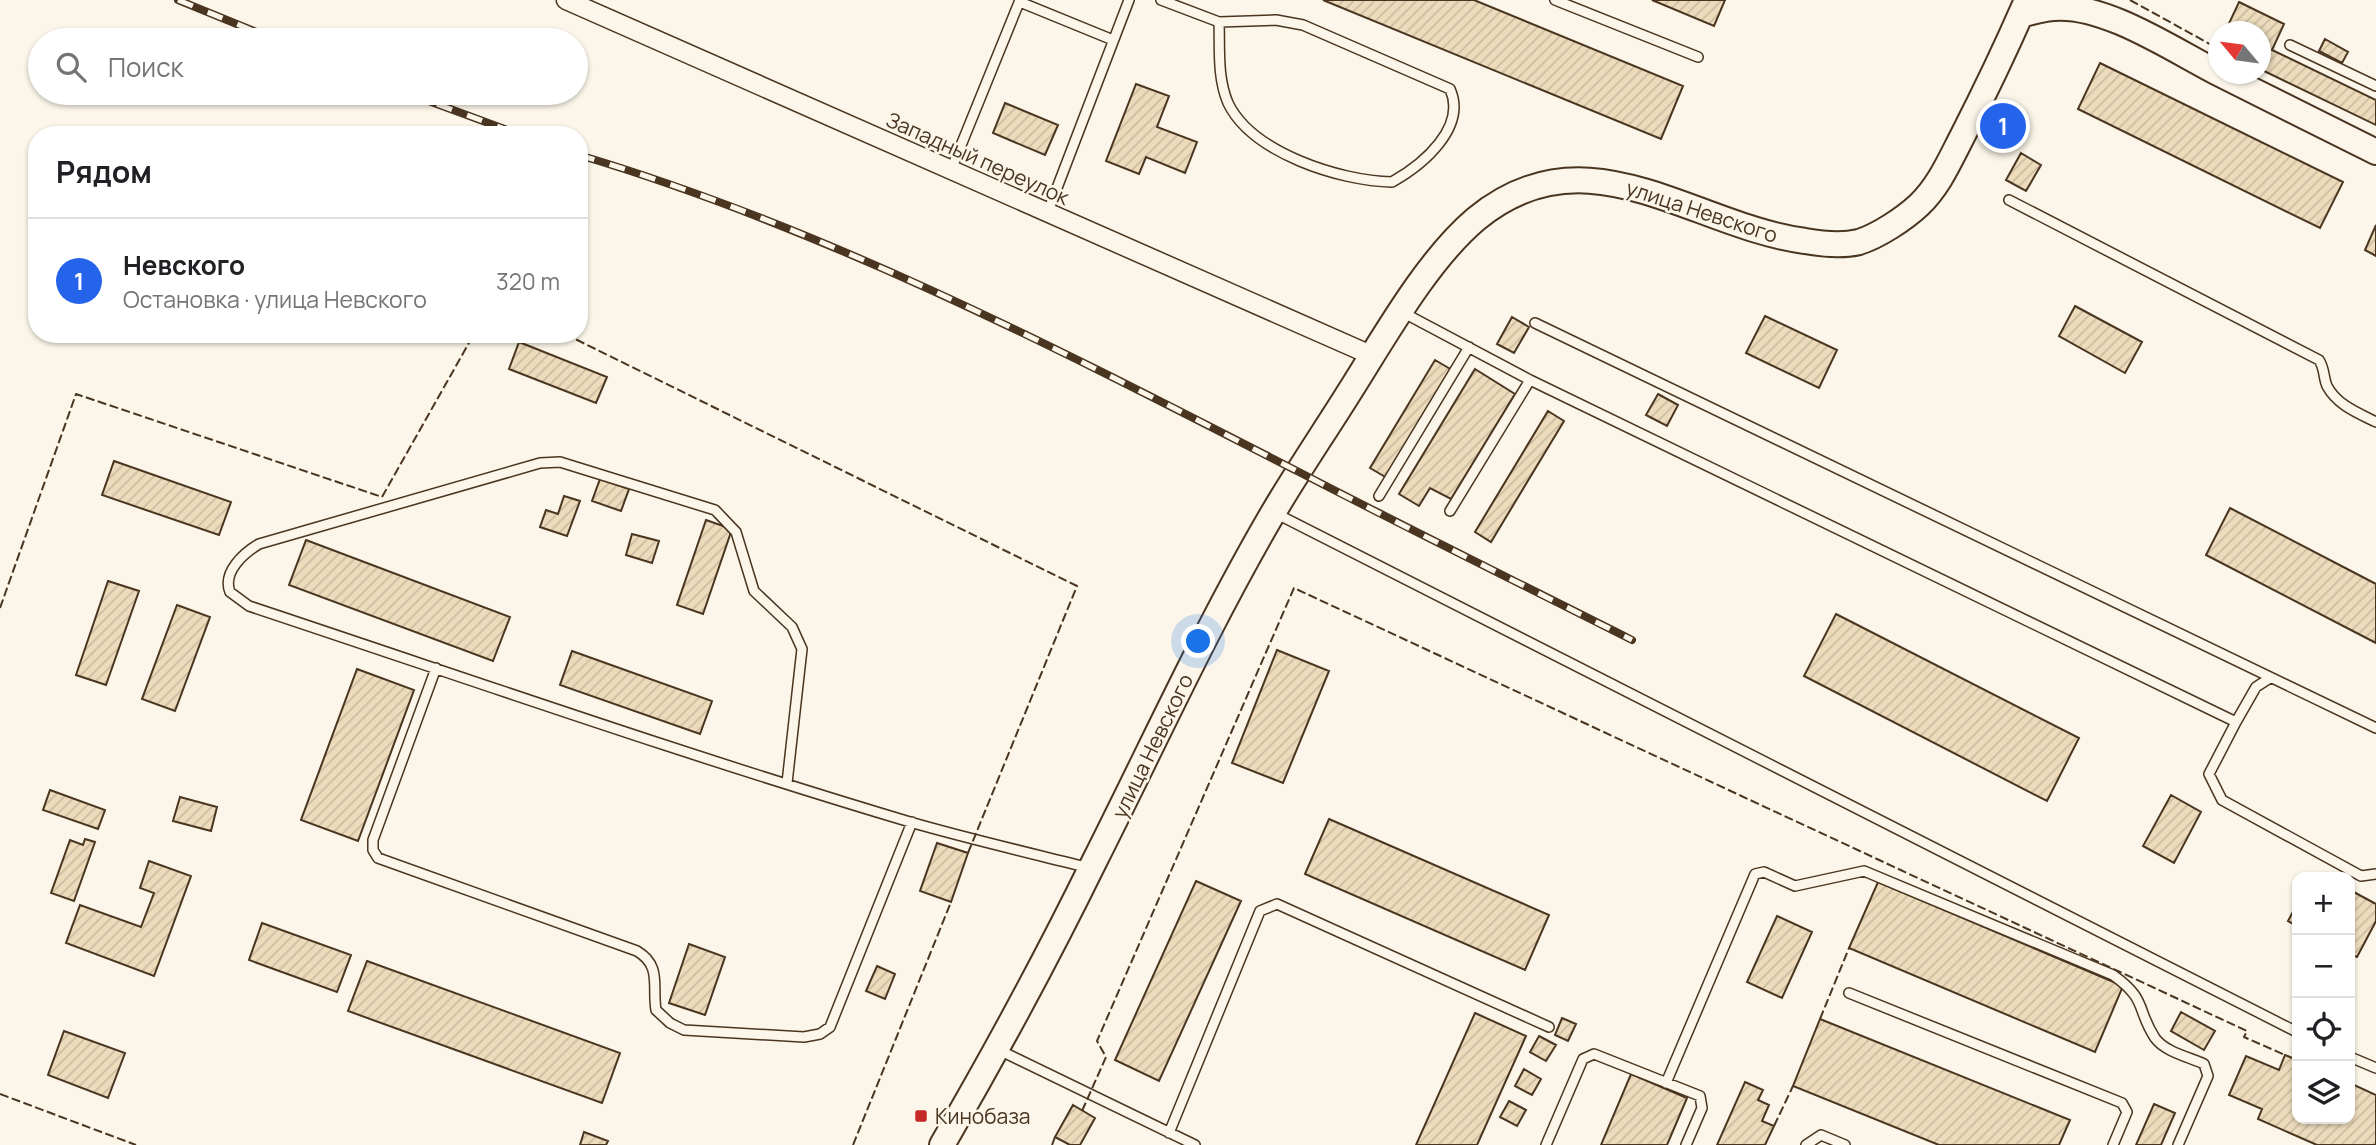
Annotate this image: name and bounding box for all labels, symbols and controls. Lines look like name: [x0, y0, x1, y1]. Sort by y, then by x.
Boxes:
north arrow: [2208, 21, 2271, 84]
search box: [28, 28, 588, 105]
icon: search: [52, 48, 90, 86]
text: Поиск: [108, 49, 183, 85]
pin: 1: [1980, 100, 2026, 152]
street label: Западный переулок: [882, 105, 1074, 211]
text: Рядом: [56, 151, 152, 192]
street label: улица Невского: [1623, 173, 1781, 249]
text: Невского: [123, 247, 245, 283]
text: 1: [74, 265, 84, 297]
text: 320 m: [496, 265, 560, 297]
text: Остановка · улица Невского: [123, 283, 427, 315]
your location: [1181, 624, 1215, 658]
street label: улица Невского: [1105, 669, 1199, 823]
map controls: [2292, 872, 2355, 1124]
button: +: [2292, 872, 2355, 935]
button: −: [2292, 935, 2355, 998]
button: locate: [2292, 998, 2355, 1061]
button: layers: [2292, 1061, 2355, 1124]
place label: Кинобаза: [935, 1102, 1030, 1130]
marker: Кинобаза: [913, 1108, 929, 1124]

